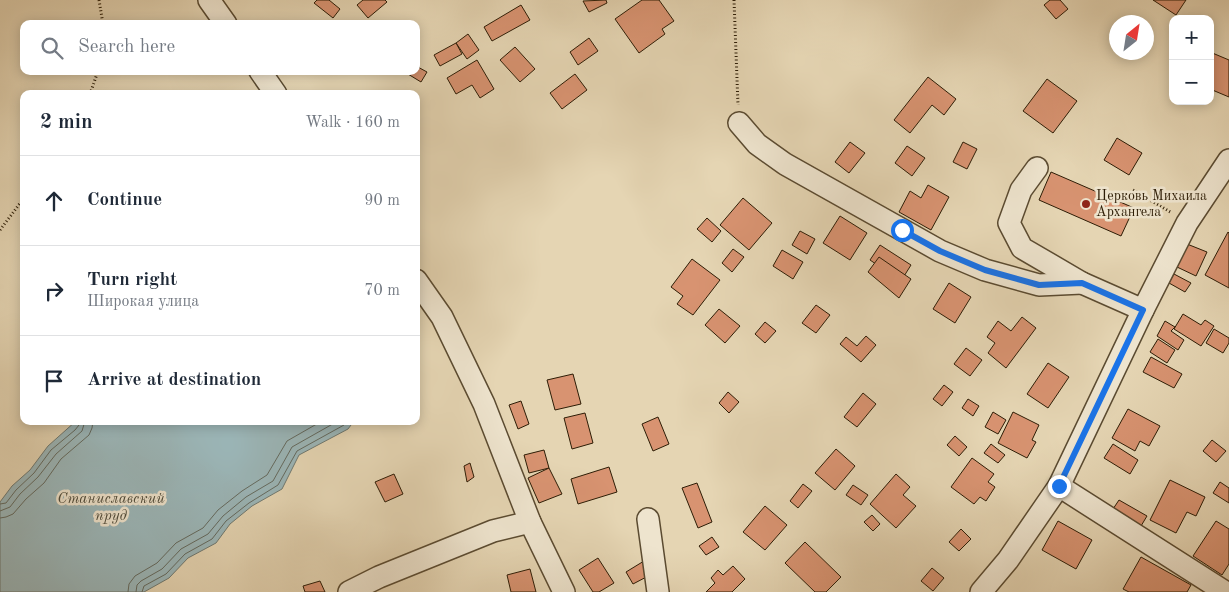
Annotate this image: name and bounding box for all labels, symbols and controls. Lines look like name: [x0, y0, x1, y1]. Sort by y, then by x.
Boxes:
north arrow: [1109, 15, 1154, 60]
map controls: [1169, 15, 1214, 105]
button: +: [1169, 15, 1214, 60]
search box: [20, 20, 420, 75]
icon: search: [38, 34, 66, 62]
text: Search here: [78, 38, 175, 57]
button: −: [1169, 60, 1214, 105]
text: 2 min: [40, 112, 93, 133]
text: Walk · 160 m: [305, 115, 400, 131]
icon: ahead: [40, 187, 68, 215]
place label: Церковь Михаила Архангела: [1096, 189, 1207, 219]
text: Continue: [87, 191, 162, 210]
text: 90 m: [364, 193, 400, 209]
marker: Церковь Михаила Архангела: [1080, 198, 1092, 210]
route start: [891, 219, 914, 242]
text: Turn right: [87, 271, 177, 290]
icon: right: [40, 277, 68, 305]
text: 70 m: [364, 283, 400, 299]
text: Широкая улица: [87, 294, 199, 310]
icon: arrive: [40, 367, 68, 395]
text: Arrive at destination: [87, 371, 261, 390]
route end: [1048, 475, 1071, 498]
water label: Станиславский пруд: [57, 492, 165, 524]

